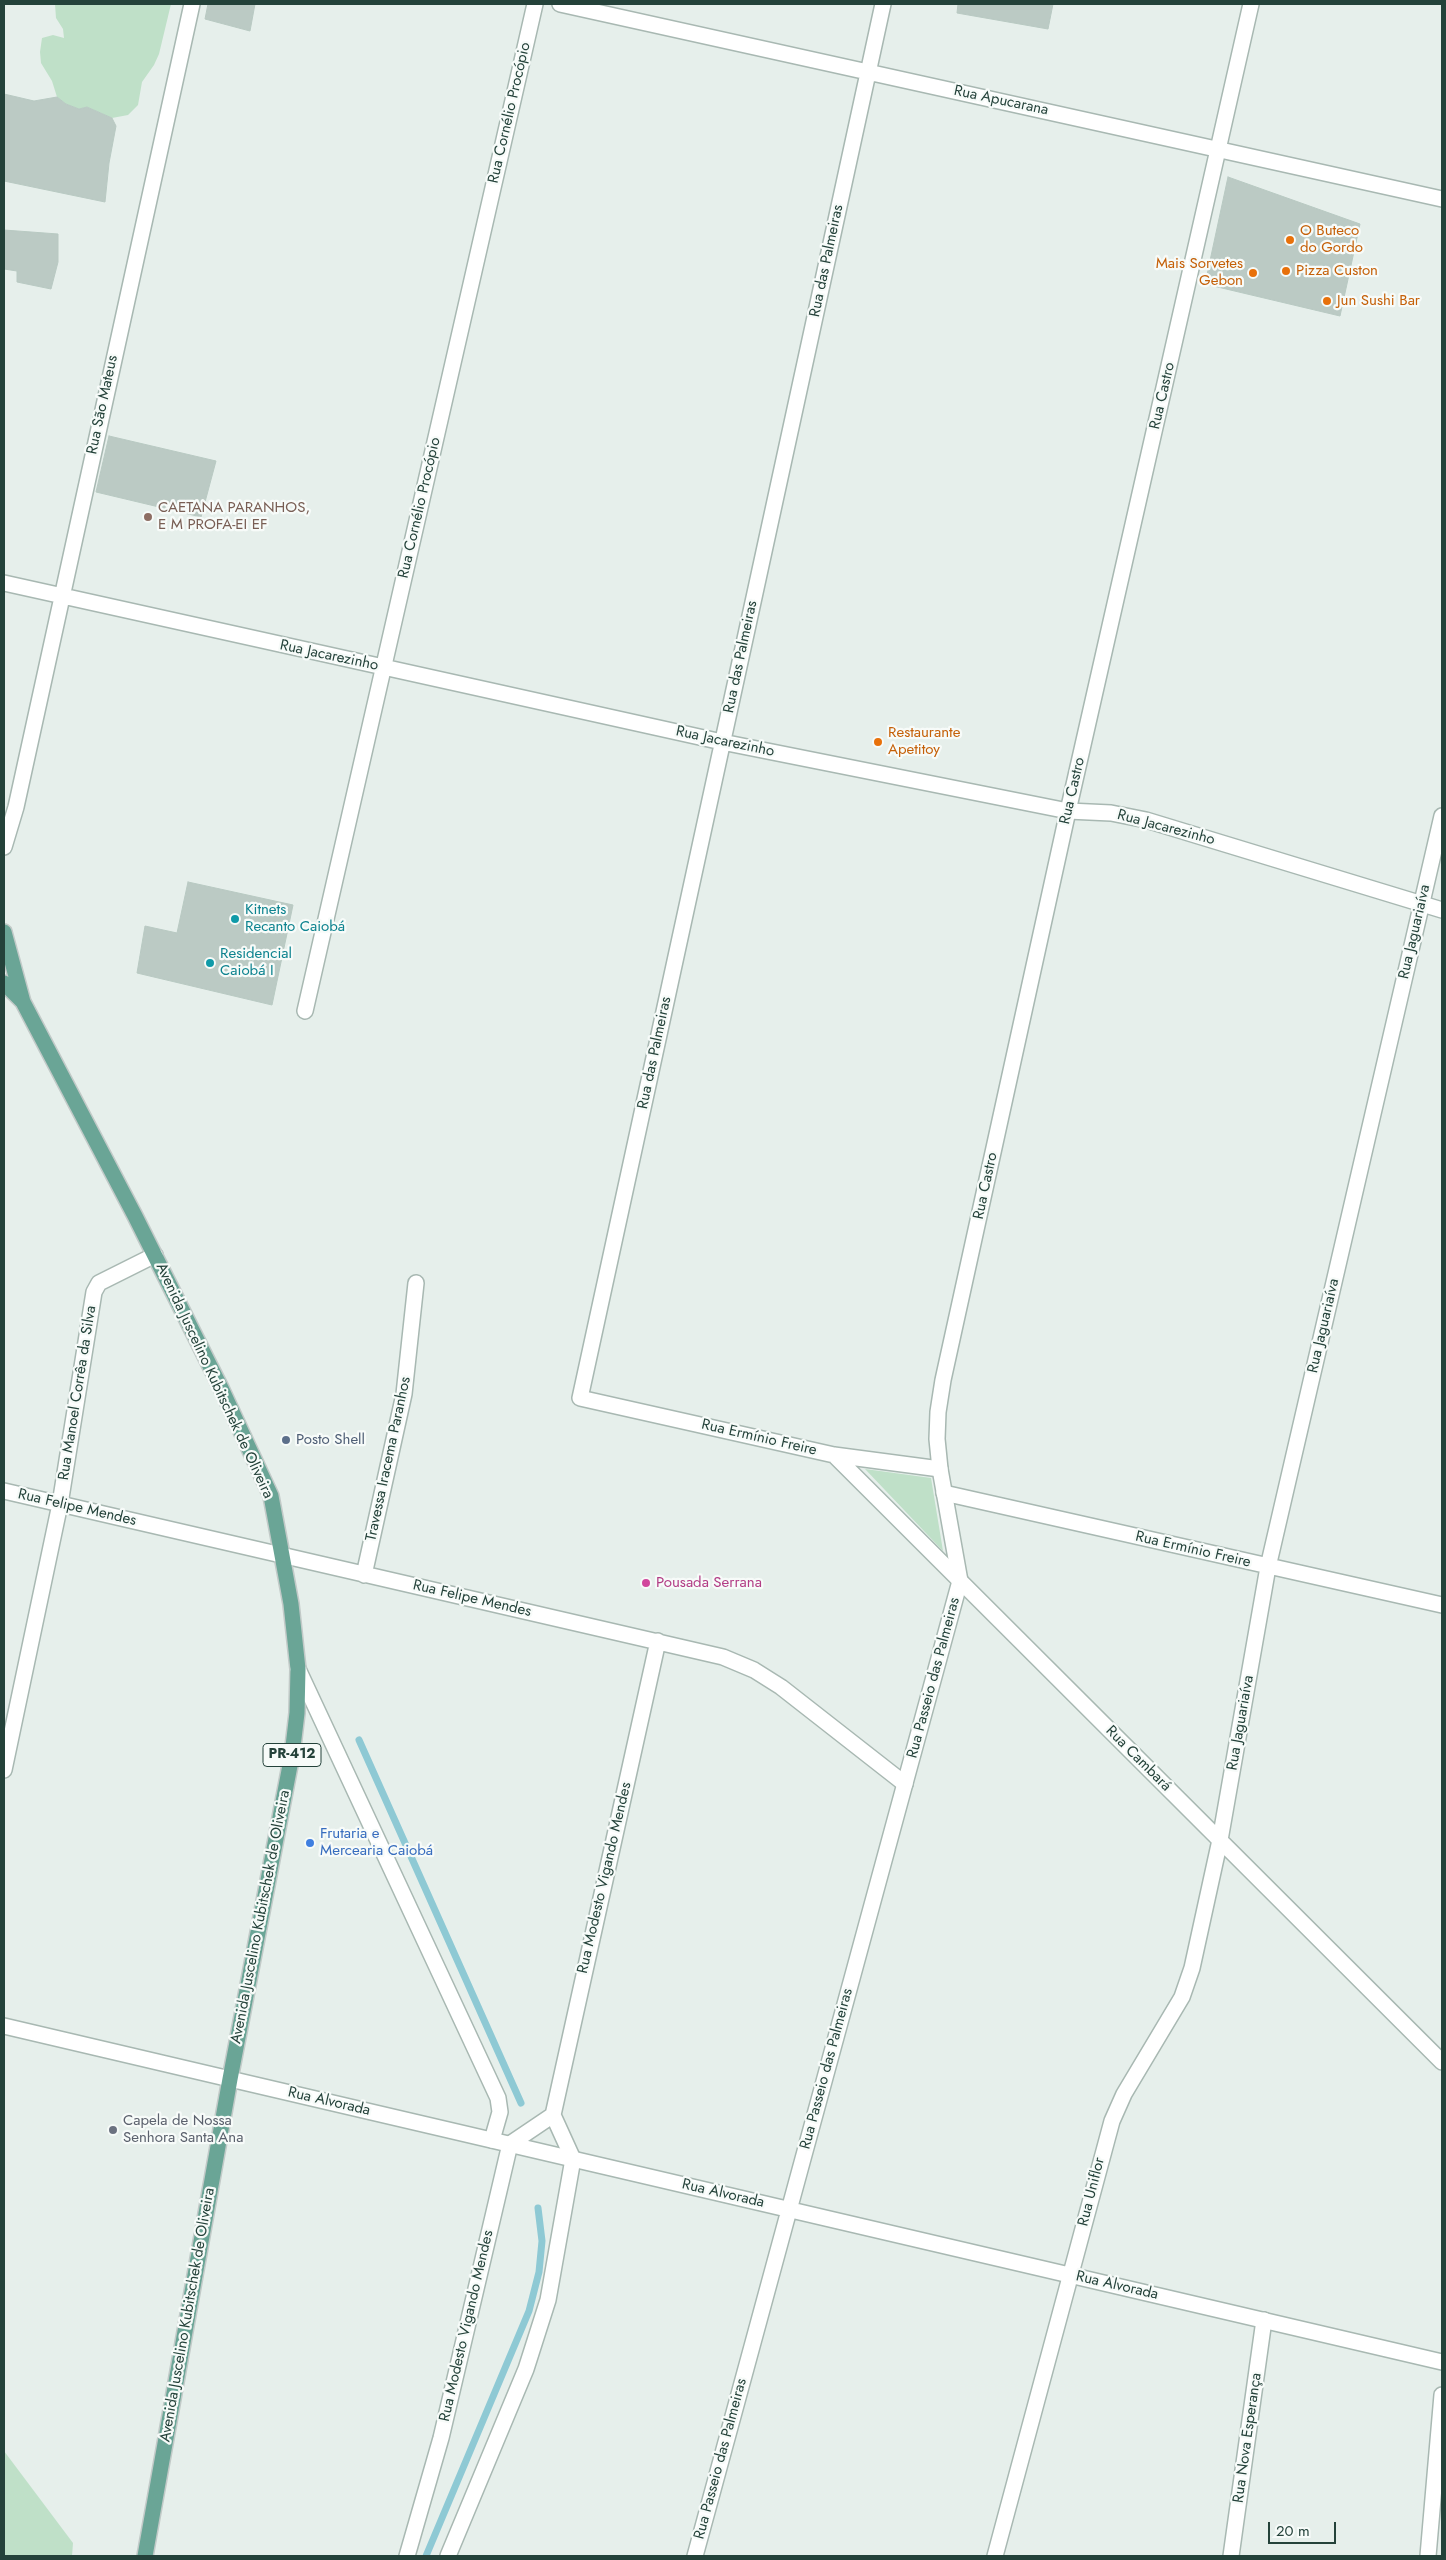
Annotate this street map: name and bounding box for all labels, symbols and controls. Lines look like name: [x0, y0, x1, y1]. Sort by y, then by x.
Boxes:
street label: Rua Cornélio Procópio: [485, 41, 535, 185]
street label: Rua Apucarana: [952, 82, 1050, 120]
street label: Rua das Palmeiras: [806, 203, 848, 319]
place label: O Buteco do Gordo: [1300, 222, 1363, 257]
marker: O Buteco do Gordo: [1284, 234, 1296, 246]
place label: Mais Sorvetes Gebon: [1156, 255, 1243, 290]
place label: Pizza Custon: [1296, 262, 1378, 280]
marker: Pizza Custon: [1280, 265, 1292, 277]
marker: Mais Sorvetes Gebon: [1247, 267, 1259, 279]
place label: Jun Sushi Bar: [1337, 292, 1420, 310]
marker: Jun Sushi Bar: [1321, 295, 1333, 307]
street label: Rua São Mateus: [84, 354, 122, 456]
street label: Rua Castro: [1147, 361, 1179, 431]
street label: Rua Cornélio Procópio: [395, 436, 445, 580]
place label: CAETANA PARANHOS, E M PROFA-EI EF: [158, 499, 310, 534]
marker: CAETANA PARANHOS, E M PROFA-EI EF: [142, 511, 154, 523]
street label: Rua das Palmeiras: [720, 599, 762, 715]
street label: Rua Jacarezinho: [278, 637, 380, 675]
street label: Rua Jacarezinho: [674, 723, 776, 761]
place label: Restaurante Apetitoy: [888, 724, 960, 759]
marker: Restaurante Apetitoy: [872, 736, 884, 748]
street label: Rua Castro: [1057, 756, 1089, 826]
street label: Rua Jacarezinho: [1115, 806, 1217, 850]
street label: Rua Jaguariaíva: [1395, 883, 1435, 981]
place label: Kitnets Recanto Caiobá: [245, 901, 345, 936]
marker: Kitnets Recanto Caiobá: [229, 913, 241, 925]
place label: Residencial Caiobá I: [220, 945, 292, 980]
marker: Residencial Caiobá I: [204, 957, 216, 969]
street label: Rua das Palmeiras: [634, 995, 676, 1111]
street label: Rua Castro: [970, 1151, 1002, 1221]
street label: Avenida Juscelino Kubitschek de Oliveira: [151, 1260, 277, 1502]
street label: Rua Jaguariaíva: [1304, 1277, 1344, 1375]
street label: Rua Manoel Corrêa da Silva: [55, 1304, 101, 1482]
street label: Travessa Iracema Paranhos: [363, 1375, 415, 1543]
street label: Rua Ermínio Freire: [700, 1416, 818, 1460]
place label: Posto Shell: [296, 1431, 365, 1449]
marker: Posto Shell: [280, 1434, 292, 1446]
street label: Rua Felipe Mendes: [16, 1486, 138, 1530]
street label: Rua Ermínio Freire: [1134, 1528, 1252, 1572]
place label: Pousada Serrana: [656, 1574, 762, 1592]
street label: Rua Felipe Mendes: [411, 1577, 533, 1621]
marker: Pousada Serrana: [640, 1577, 652, 1589]
street label: Rua Passeio das Palmeiras: [904, 1596, 964, 1760]
street label: Rua Jaguariaíva: [1224, 1674, 1258, 1772]
street label: Rua Cambará: [1101, 1722, 1175, 1796]
road number: PR-412: [263, 1744, 321, 1766]
street label: Rua Modesto Vigando Mendes: [574, 1781, 636, 1975]
street label: Avenida Juscelino Kubitschek de Oliveira: [228, 1789, 294, 2045]
place label: Frutaria e Mercearia Caiobá: [320, 1825, 433, 1860]
marker: Frutaria e Mercearia Caiobá: [304, 1837, 316, 1849]
street label: Rua Passeio das Palmeiras: [797, 1987, 857, 2151]
street label: Rua Alvorada: [286, 2084, 372, 2120]
place label: Capela de Nossa Senhora Santa Ana: [123, 2112, 243, 2147]
marker: Capela de Nossa Senhora Santa Ana: [107, 2124, 119, 2136]
street label: Rua Uniflor: [1075, 2156, 1109, 2228]
street label: Rua Alvorada: [680, 2176, 766, 2212]
street label: Avenida Juscelino Kubitschek de Oliveira: [157, 2186, 219, 2444]
street label: Rua Modesto Vigando Mendes: [436, 2229, 498, 2423]
street label: Rua Alvorada: [1074, 2268, 1160, 2304]
street label: Rua Nova Esperança: [1230, 2372, 1266, 2504]
street label: Rua Passeio das Palmeiras: [691, 2377, 751, 2541]
scale bar: [1271, 2512, 1338, 2544]
text: 20 m: [1276, 2520, 1310, 2542]

